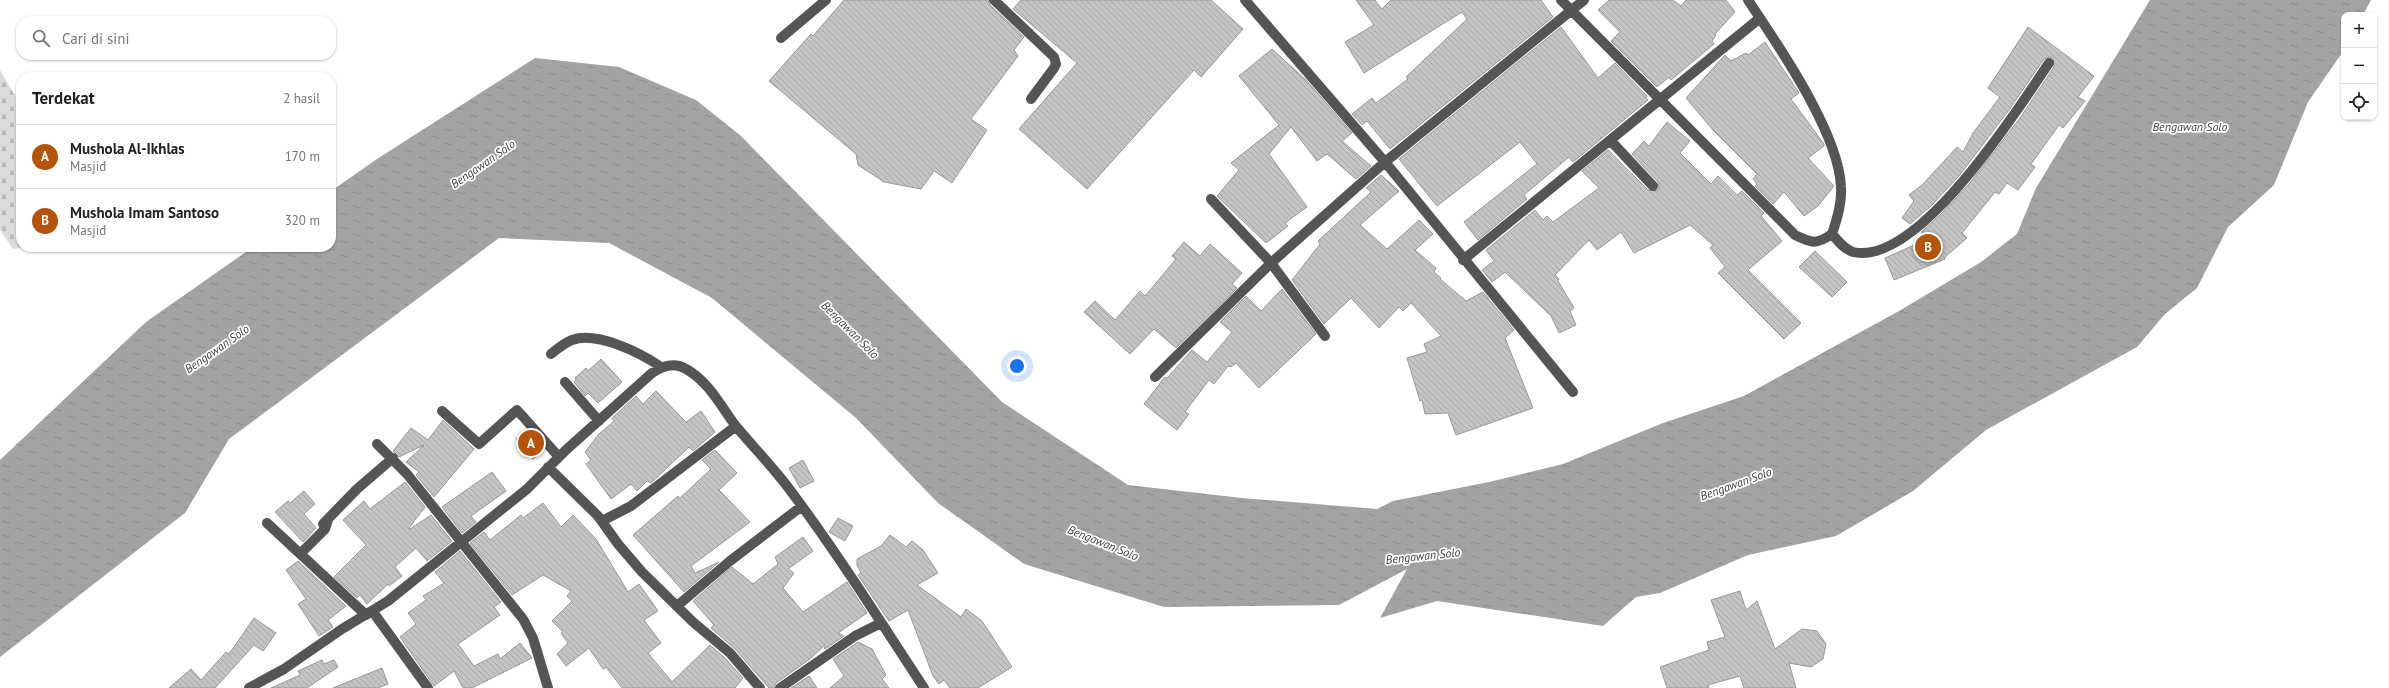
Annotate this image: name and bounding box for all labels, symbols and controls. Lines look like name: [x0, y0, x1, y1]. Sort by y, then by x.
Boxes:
map controls: [2341, 12, 2377, 120]
button: +: [2341, 12, 2377, 48]
search box: [16, 16, 336, 60]
icon: search: [30, 27, 52, 49]
text: Cari di sini: [62, 29, 130, 48]
button: −: [2341, 48, 2377, 84]
button: locate: [2341, 84, 2377, 120]
text: Terdekat: [32, 87, 95, 109]
text: 2 hasil: [283, 90, 320, 107]
water label: Bengawan Solo: [2152, 119, 2228, 134]
water label: Bengawan Solo: [448, 136, 518, 191]
text: Mushola Al-Ikhlas: [70, 139, 185, 158]
text: A: [41, 148, 49, 165]
text: 170 m: [285, 148, 320, 165]
text: Masjid: [70, 158, 106, 175]
text: Mushola Imam Santoso: [70, 203, 219, 222]
text: B: [41, 212, 49, 229]
text: 320 m: [285, 212, 320, 229]
text: Masjid: [70, 222, 106, 239]
pin: B: [1915, 232, 1941, 262]
water label: Bengawan Solo: [818, 298, 882, 362]
water label: Bengawan Solo: [182, 321, 252, 376]
your location: [1007, 356, 1027, 376]
pin: A: [518, 428, 544, 458]
water label: Bengawan Solo: [1698, 464, 1774, 503]
water label: Bengawan Solo: [1066, 522, 1141, 564]
water label: Bengawan Solo: [1385, 544, 1461, 567]

